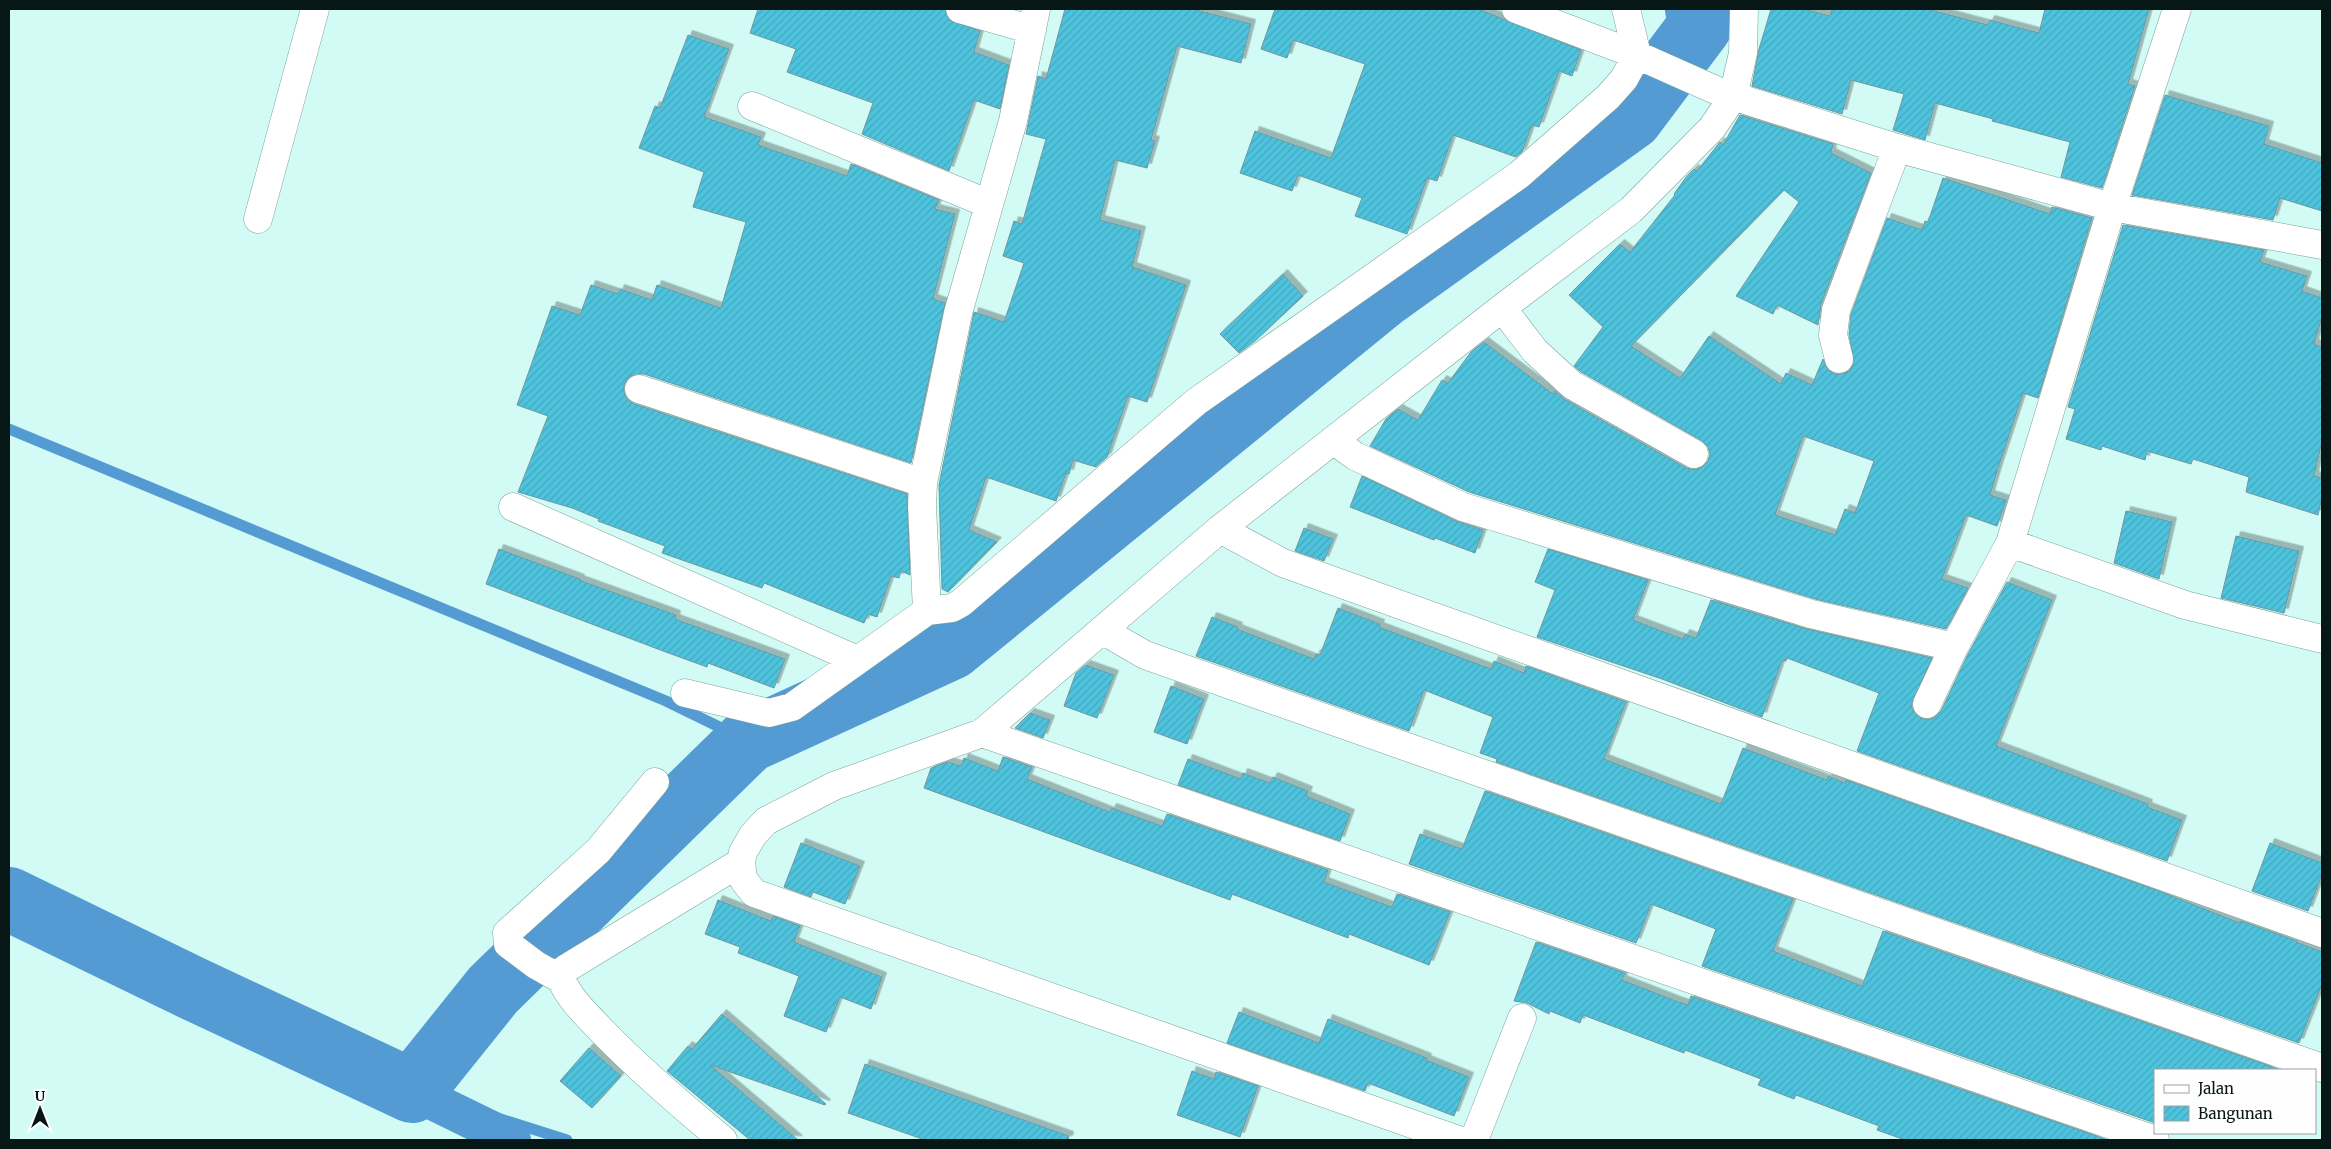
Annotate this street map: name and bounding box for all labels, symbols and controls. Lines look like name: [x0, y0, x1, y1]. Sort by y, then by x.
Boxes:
legend: [2154, 1069, 2316, 1134]
text: Jalan: [2197, 1079, 2234, 1098]
north arrow: [15, 1084, 65, 1134]
text: U: [35, 1087, 46, 1105]
text: Bangunan: [2198, 1104, 2273, 1123]

